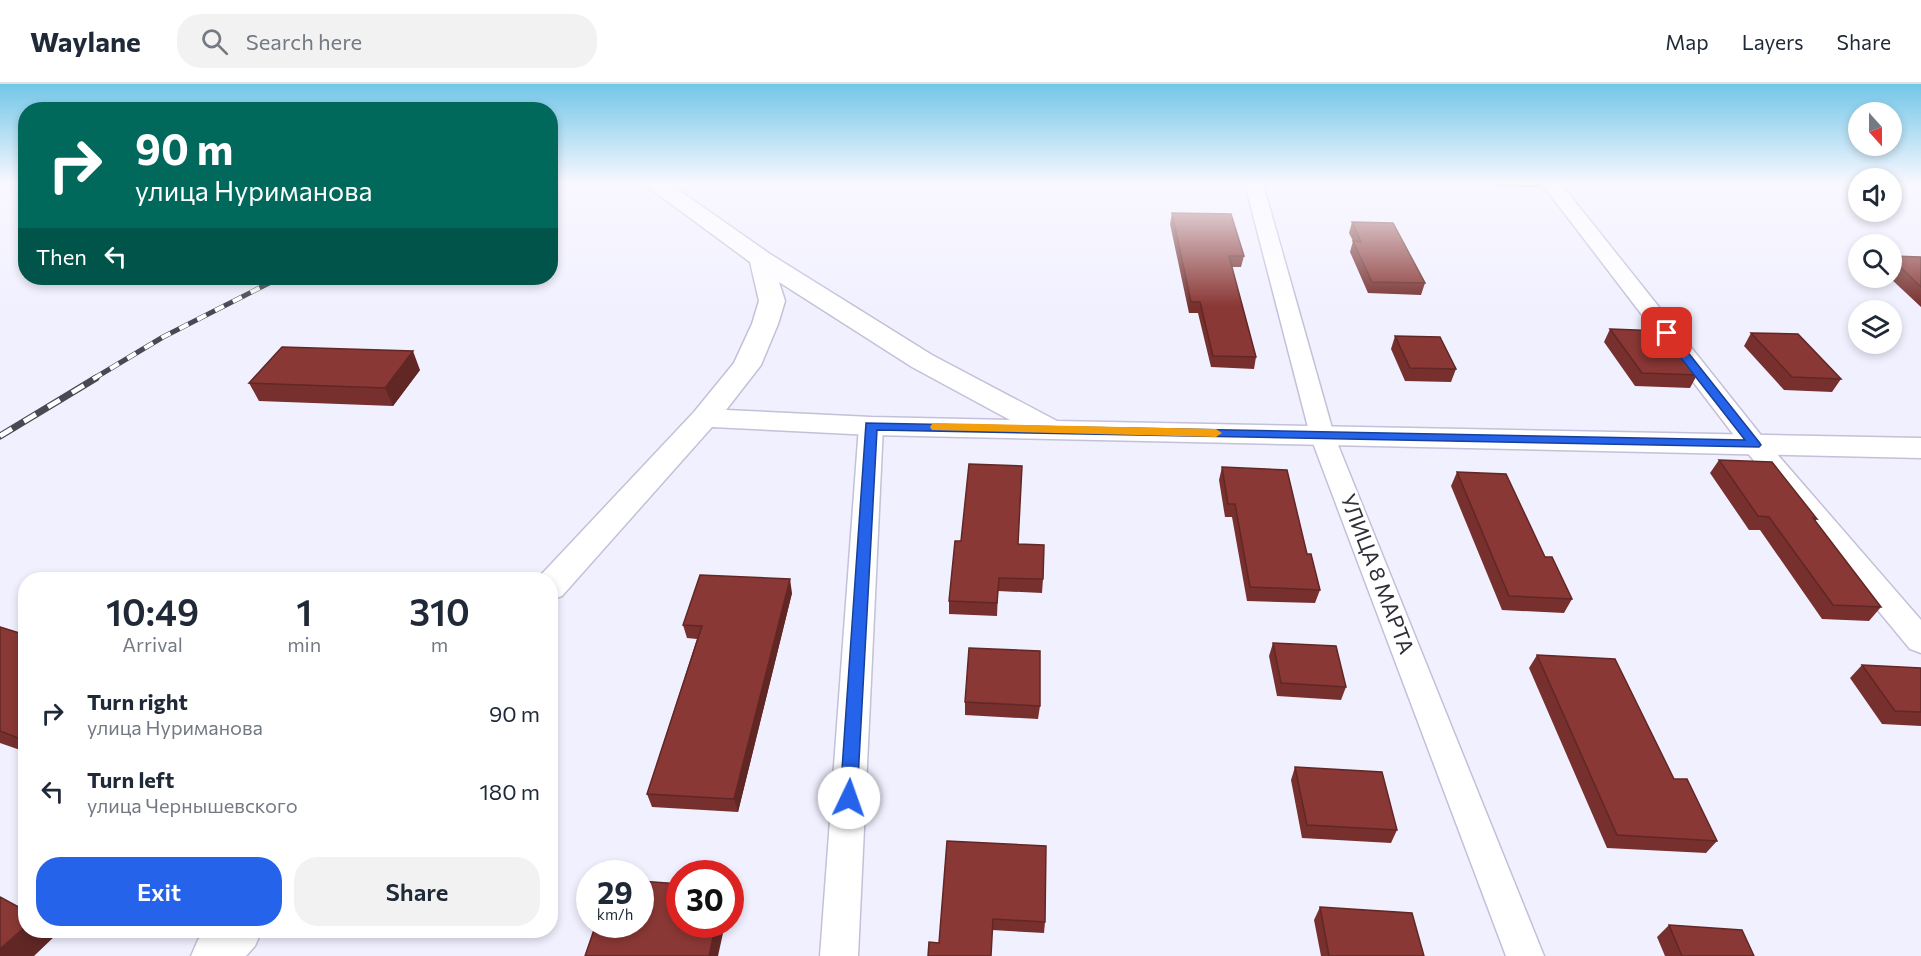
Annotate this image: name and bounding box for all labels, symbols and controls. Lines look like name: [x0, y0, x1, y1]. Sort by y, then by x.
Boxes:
search box: [177, 14, 597, 68]
text: Waylane: [30, 24, 141, 58]
icon: search: [198, 25, 231, 58]
text: Search here: [246, 28, 362, 55]
text: Map: [1665, 29, 1709, 54]
text: Layers: [1742, 29, 1804, 54]
text: Share: [1837, 29, 1891, 54]
north arrow: [1848, 102, 1902, 156]
map controls: [1848, 102, 1902, 354]
text: 90 m: [135, 122, 234, 174]
icon: right: [36, 126, 114, 204]
button: sound: [1848, 168, 1902, 222]
text: улица Нуриманова: [135, 174, 373, 207]
button: search: [1848, 234, 1902, 288]
icon: left: [99, 240, 132, 273]
text: Then: [36, 243, 87, 270]
button: layers: [1848, 300, 1902, 354]
pin: [1641, 307, 1692, 358]
icon: arrive: [1650, 316, 1683, 349]
street label: УЛИЦА 8 МАРТА: [1336, 490, 1420, 657]
text: 10:49: [106, 589, 199, 633]
text: 1: [296, 589, 312, 633]
text: 310: [409, 589, 470, 633]
text: Arrival: [122, 632, 183, 656]
text: min: [287, 632, 321, 656]
text: m: [431, 632, 448, 656]
text: Turn right: [87, 688, 188, 715]
icon: right: [36, 697, 69, 730]
text: 90 m: [489, 700, 540, 727]
text: улица Нуриманова: [87, 715, 263, 739]
text: Turn left: [87, 766, 174, 793]
position arrow: [817, 766, 881, 830]
icon: left: [36, 775, 69, 808]
text: 180 m: [479, 778, 540, 805]
text: улица Чернышевского: [87, 793, 298, 817]
button: Exit: [36, 857, 282, 926]
button: Share: [294, 857, 540, 926]
speed limit sign: 30: [666, 860, 744, 938]
text: 29: [597, 873, 633, 910]
text: km/h: [597, 905, 633, 923]

